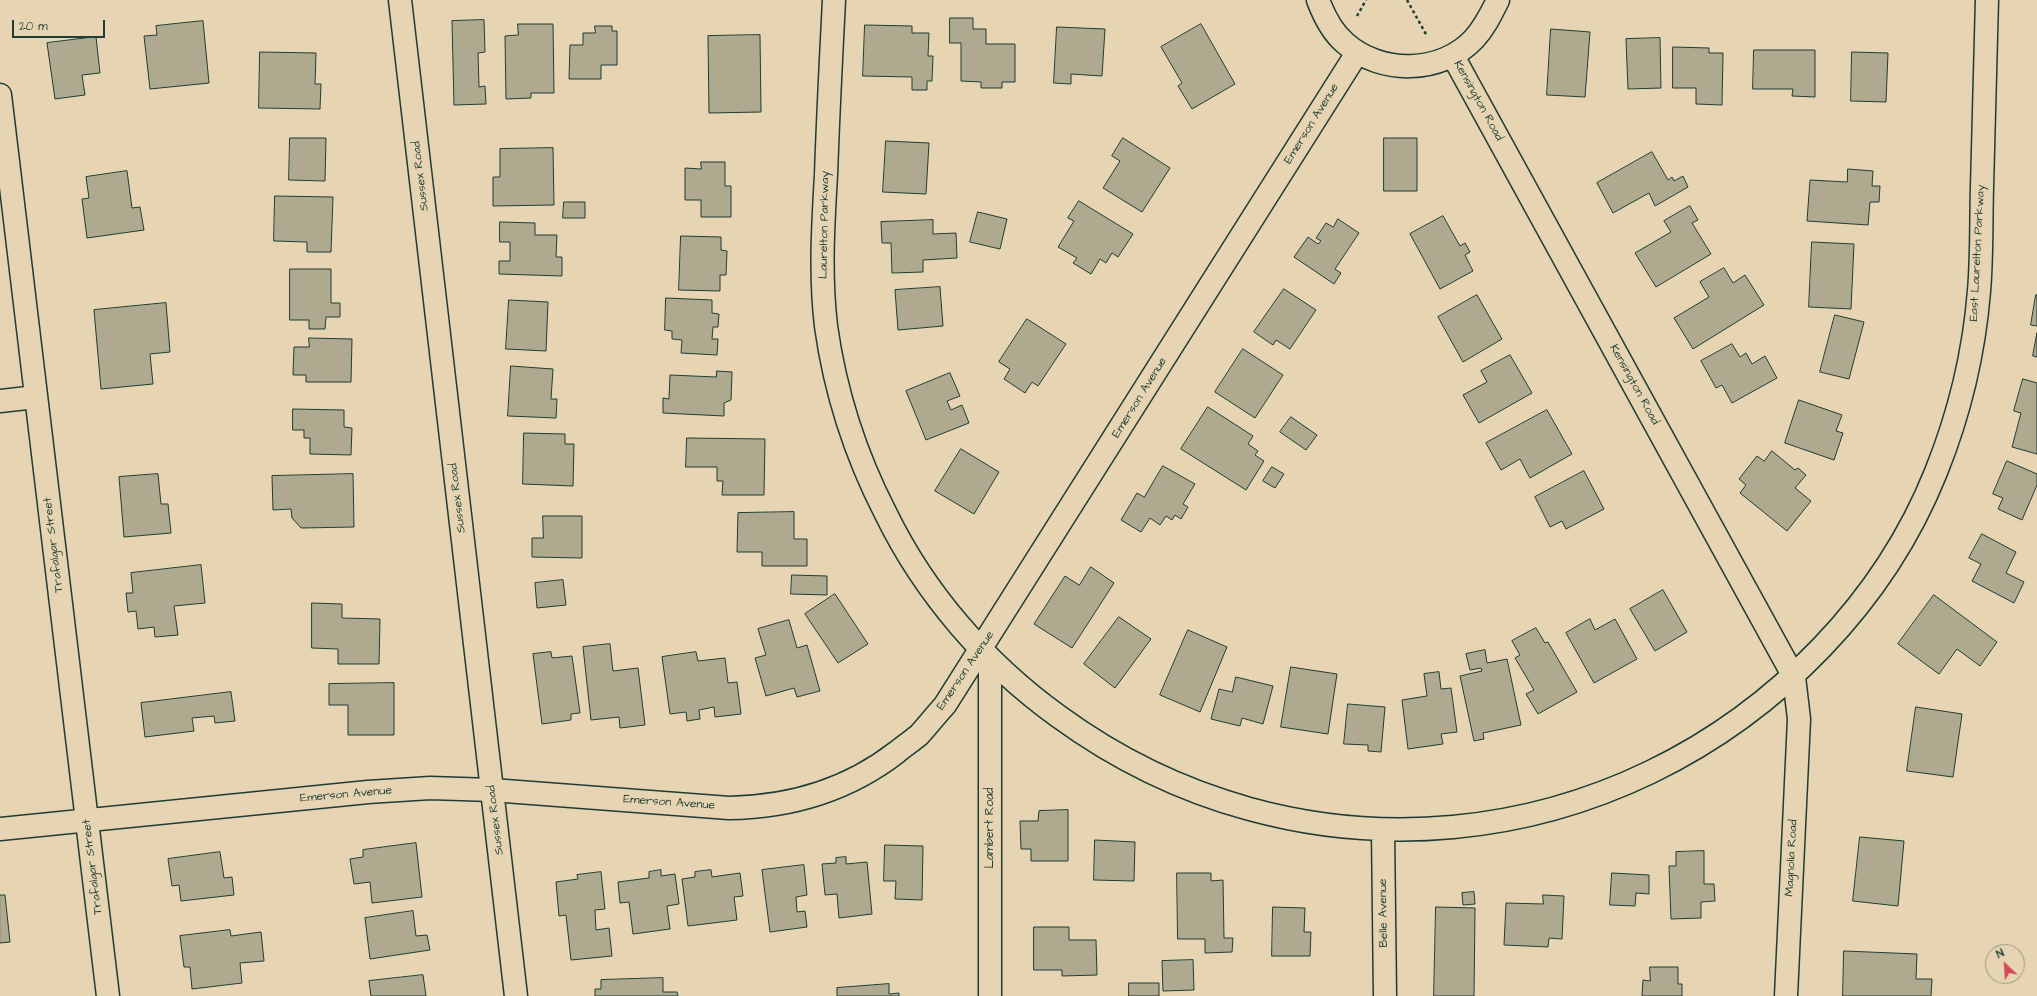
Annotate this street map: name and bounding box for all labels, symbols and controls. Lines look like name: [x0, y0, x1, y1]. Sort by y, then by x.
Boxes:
scale bar: [14, 12, 107, 38]
text: 20 m: [19, 18, 48, 35]
street label: Kensington Road: [1450, 58, 1506, 144]
street label: Emerson Avenue: [1281, 81, 1343, 167]
street label: Sussex Road: [410, 140, 432, 212]
street label: Laurelton Parkway: [817, 171, 833, 279]
street label: East Laurelton Parkway: [1967, 184, 1989, 322]
street label: Kensington Road: [1606, 342, 1662, 428]
street label: Emerson Avenue: [1109, 355, 1171, 441]
street label: Sussex Road: [447, 462, 469, 534]
street label: Trafalgar Street: [41, 496, 67, 594]
street label: Emerson Avenue: [934, 629, 998, 713]
street label: Emerson Avenue: [299, 784, 393, 806]
street label: Sussex Road: [485, 784, 507, 856]
street label: Lambert Road: [983, 788, 997, 868]
street label: Emerson Avenue: [623, 793, 715, 813]
street label: Trafalgar Street: [80, 818, 106, 916]
street label: Magnolia Road: [1783, 819, 1801, 897]
street label: Belle Avenue: [1376, 878, 1392, 948]
north arrow: [1985, 944, 2025, 984]
text: N: [1994, 945, 2006, 962]

